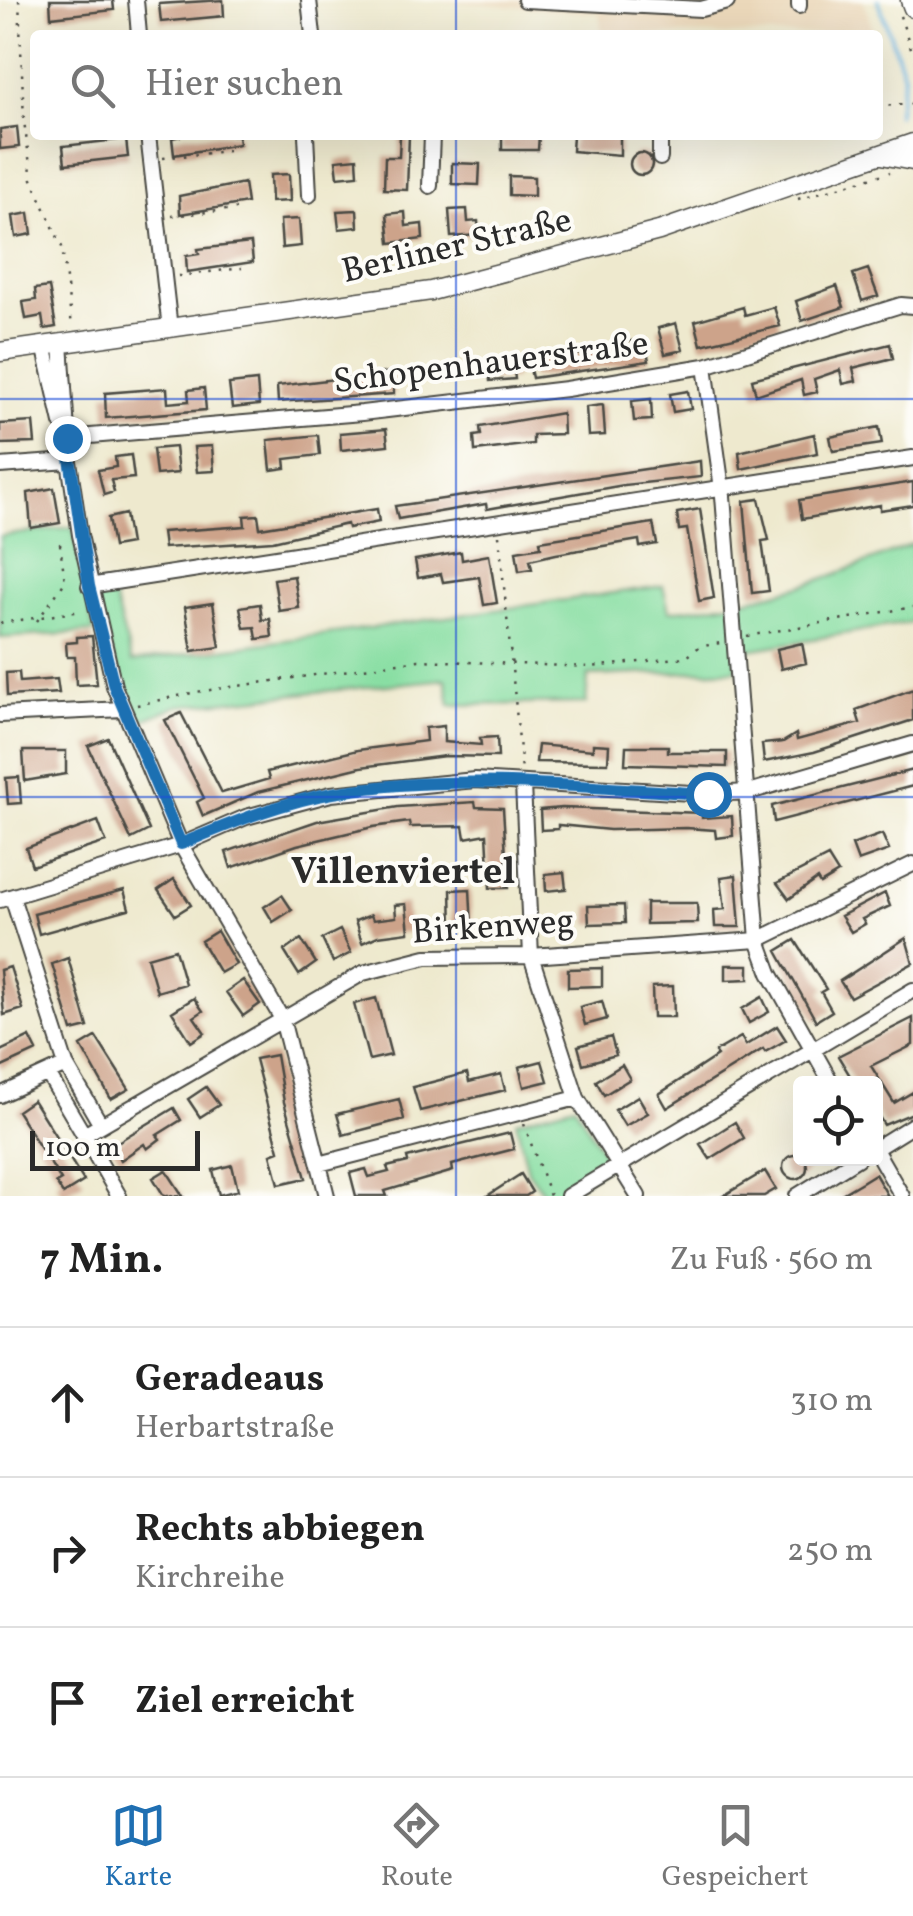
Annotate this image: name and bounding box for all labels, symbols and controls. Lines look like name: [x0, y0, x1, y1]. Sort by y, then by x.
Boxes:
search box: [30, 30, 883, 140]
icon: search: [65, 58, 120, 113]
text: Hier suchen: [145, 59, 344, 112]
street label: Berliner Straße: [337, 197, 577, 297]
street label: Schopenhauerstraße: [331, 321, 651, 407]
route end: [45, 416, 91, 462]
route start: [686, 772, 732, 818]
district label: Villenviertel: [291, 847, 515, 900]
street label: Birkenweg: [410, 898, 576, 958]
map controls: [793, 1076, 883, 1166]
button: locate: [793, 1076, 883, 1166]
scale bar: [30, 1126, 200, 1170]
text: 100 m: [45, 1129, 120, 1168]
text: 7 Min.: [40, 1232, 163, 1291]
text: Zu Fuß · 560 m: [670, 1239, 873, 1283]
text: Geradeaus: [135, 1354, 324, 1407]
icon: ahead: [40, 1375, 95, 1430]
text: 310 m: [790, 1380, 873, 1424]
text: Herbartstraße: [135, 1407, 334, 1451]
text: Rechts abbiegen: [135, 1504, 425, 1557]
icon: right: [40, 1525, 95, 1580]
text: 250 m: [787, 1530, 873, 1574]
text: Kirchreihe: [135, 1557, 285, 1601]
icon: arrive: [40, 1675, 95, 1730]
text: Ziel erreicht: [135, 1676, 355, 1729]
tab: Karte: [104, 1798, 172, 1897]
tab: Route: [381, 1798, 453, 1897]
tab: Gespeichert: [662, 1798, 809, 1897]

